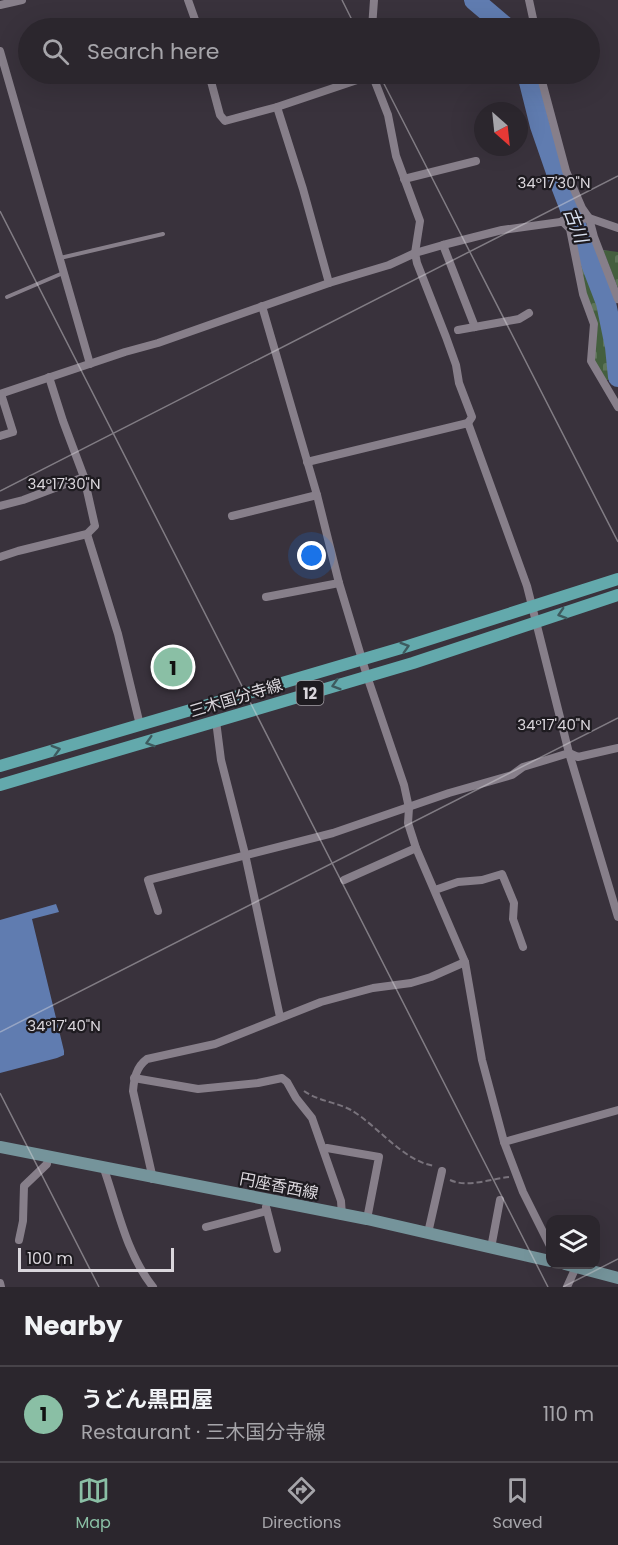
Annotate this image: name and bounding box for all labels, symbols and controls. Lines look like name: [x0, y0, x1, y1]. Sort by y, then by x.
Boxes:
search box: [18, 18, 600, 84]
icon: search: [39, 35, 72, 68]
text: Search here: [87, 36, 220, 67]
north arrow: [474, 102, 528, 156]
text: 34°17'30"N: [518, 172, 590, 193]
water label: 古川: [558, 204, 595, 248]
text: 34°17'30"N: [28, 473, 100, 494]
your location: [297, 541, 326, 570]
one-way arrow: [557, 606, 568, 619]
one-way arrow: [399, 642, 409, 654]
pin: 1: [154, 644, 192, 690]
street label: 三木国分寺線: [187, 673, 285, 723]
one-way arrow: [331, 678, 342, 690]
road number: 12: [296, 681, 324, 705]
text: 34°17'40"N: [517, 714, 591, 735]
one-way arrow: [145, 734, 156, 747]
one-way arrow: [50, 745, 61, 757]
text: 34°17'40"N: [27, 1015, 101, 1036]
street label: 円座香西線: [238, 1167, 320, 1205]
map controls: [546, 1215, 600, 1269]
button: layers: [546, 1215, 600, 1269]
scale bar: [18, 1245, 174, 1272]
text: 100 m: [27, 1247, 73, 1270]
text: Nearby: [24, 1308, 122, 1344]
text: うどん黒田屋: [81, 1384, 213, 1415]
text: 1: [40, 1400, 47, 1428]
text: 110 m: [543, 1400, 594, 1428]
text: Restaurant · 三木国分寺線: [81, 1418, 326, 1446]
tab: Map: [76, 1474, 111, 1535]
tab: Directions: [262, 1474, 341, 1535]
tab: Saved: [493, 1474, 542, 1535]

